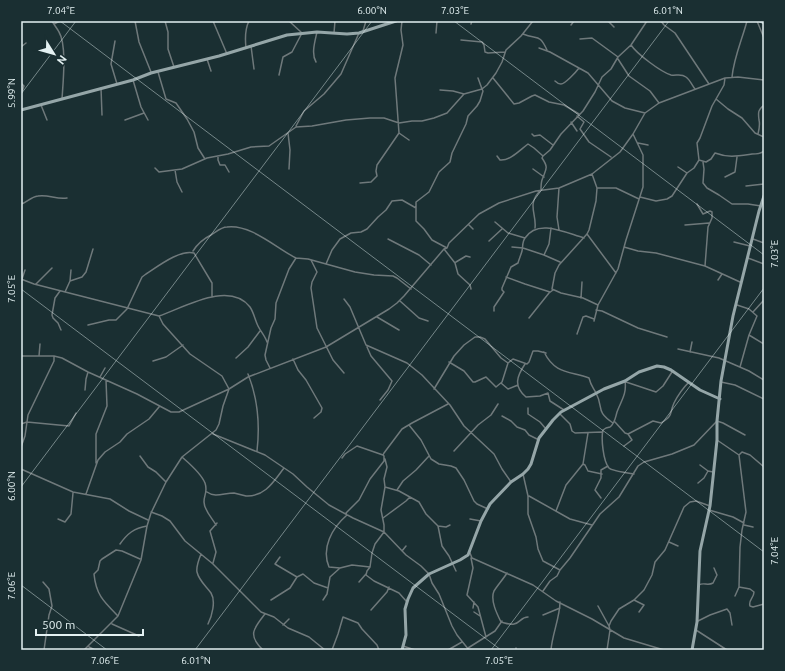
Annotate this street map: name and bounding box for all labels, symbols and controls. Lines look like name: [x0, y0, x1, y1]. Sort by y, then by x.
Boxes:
text: 7.04°E: [47, 5, 75, 16]
text: 6.00°N: [357, 5, 387, 16]
text: 7.03°E: [441, 5, 469, 16]
text: 6.01°N: [653, 5, 683, 16]
north arrow: [34, 34, 74, 74]
text: N: [55, 53, 69, 67]
text: 5.99°N: [6, 78, 17, 108]
text: 7.03°E: [769, 240, 780, 268]
text: 7.05°E: [6, 275, 17, 303]
text: 6.00°N: [6, 471, 17, 501]
text: 7.04°E: [769, 537, 780, 565]
text: 7.06°E: [6, 572, 17, 600]
scale bar: [36, 611, 143, 637]
text: 500 m: [42, 618, 75, 631]
text: 7.06°E: [91, 655, 119, 666]
text: 6.01°N: [181, 655, 211, 666]
text: 7.05°E: [485, 655, 513, 666]

